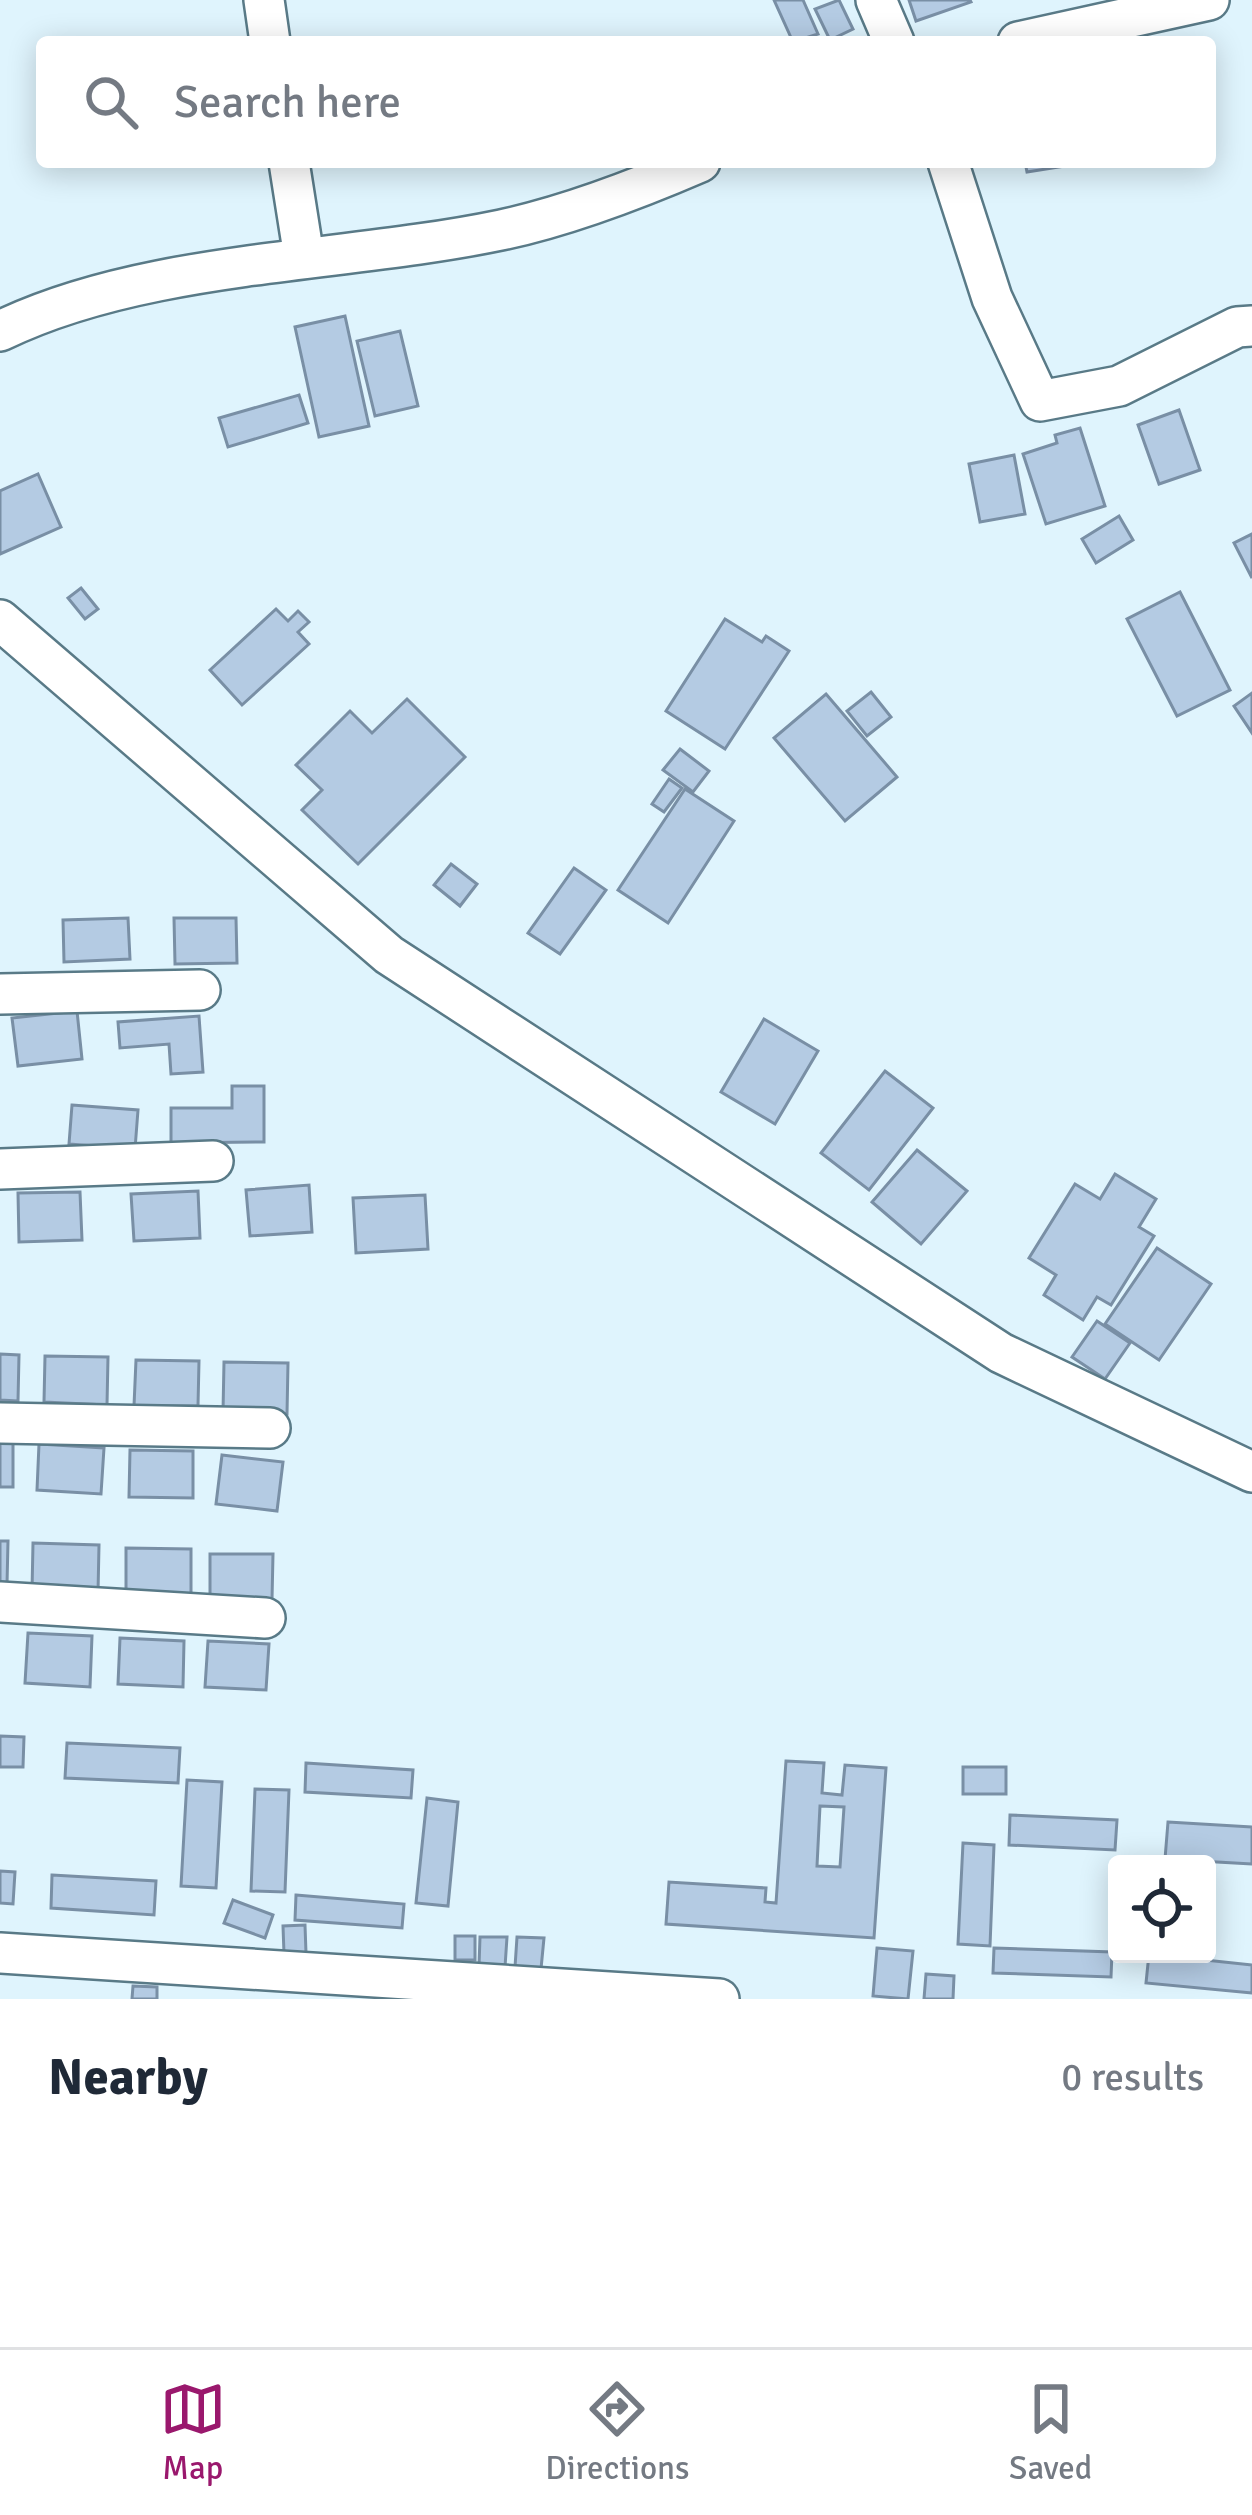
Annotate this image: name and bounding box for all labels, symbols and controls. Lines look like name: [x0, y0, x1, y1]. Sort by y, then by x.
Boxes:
search box: [36, 36, 1216, 168]
icon: search: [78, 69, 144, 135]
text: Search here: [174, 75, 401, 130]
map controls: [1108, 1855, 1216, 1963]
button: locate: [1108, 1855, 1216, 1963]
text: Nearby: [48, 2046, 208, 2109]
text: 0 results: [1061, 2053, 1204, 2101]
tab: Map: [160, 2376, 226, 2489]
tab: Directions: [545, 2376, 690, 2489]
tab: Saved: [1009, 2376, 1092, 2489]

